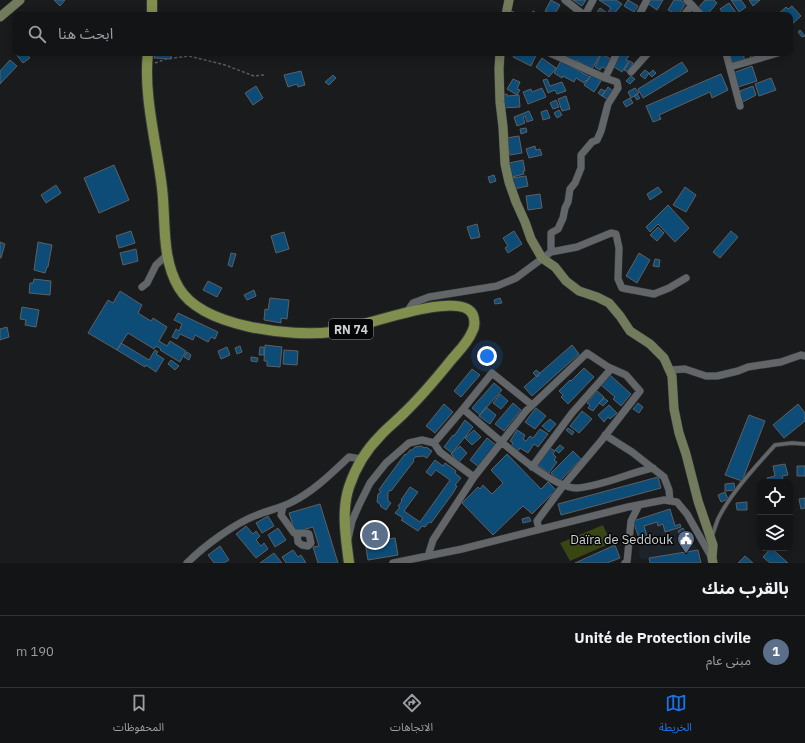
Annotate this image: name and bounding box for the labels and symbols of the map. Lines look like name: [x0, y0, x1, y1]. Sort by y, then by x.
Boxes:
road number: RN 74: [329, 319, 373, 339]
your location: [477, 346, 497, 366]
pin: 1: [362, 520, 388, 550]
public building icon: Daïra de Seddouk: [676, 529, 696, 554]
place label: Daïra de Seddouk: [570, 531, 673, 548]

